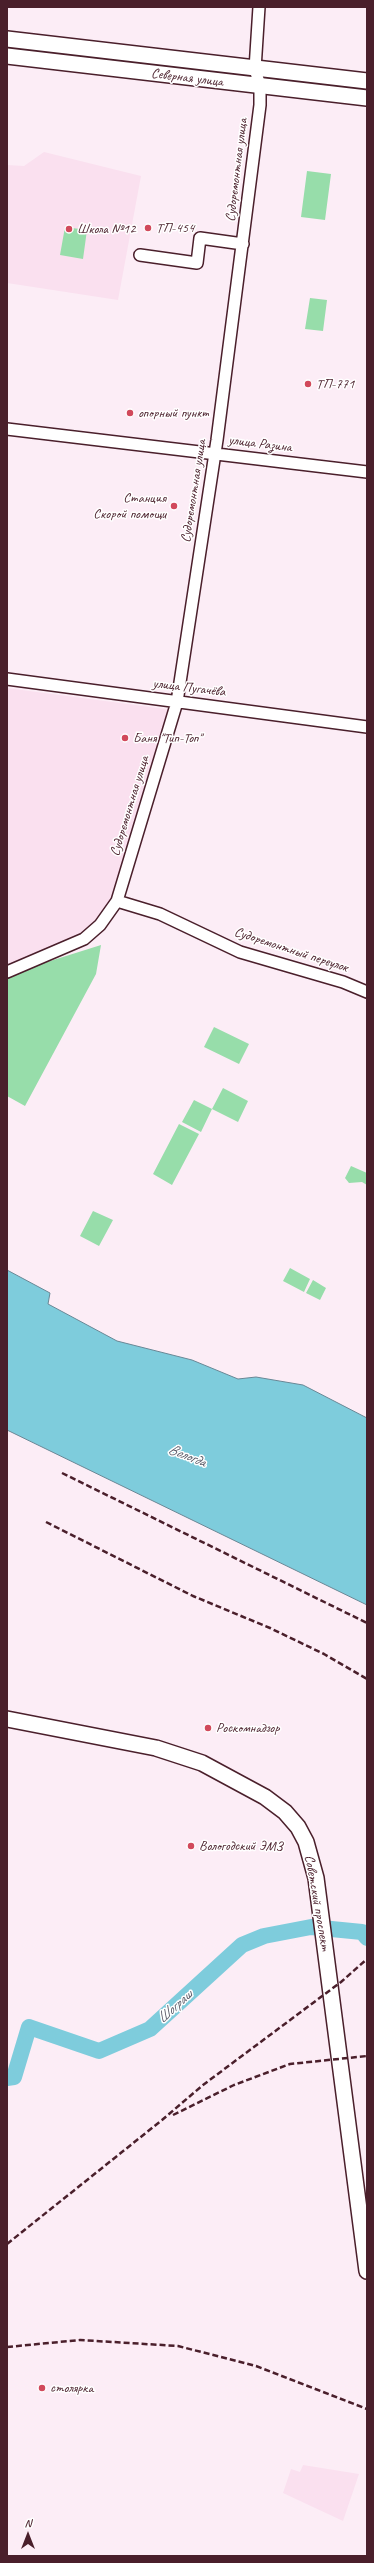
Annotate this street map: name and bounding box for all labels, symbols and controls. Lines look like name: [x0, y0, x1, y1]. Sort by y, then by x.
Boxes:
street label: Северная улица: [150, 65, 224, 91]
street label: Судоремонтная улица: [222, 117, 252, 223]
place label: ТП-454: [156, 220, 194, 236]
place label: Школа №12: [77, 221, 135, 237]
marker: ТП-454: [143, 223, 153, 233]
marker: Школа №12: [64, 224, 74, 234]
place label: ТП-771: [316, 376, 354, 392]
marker: ТП-771: [303, 379, 313, 389]
place label: опорный пункт: [138, 405, 208, 421]
marker: опорный пункт: [125, 408, 135, 418]
street label: улица Разина: [227, 432, 293, 456]
street label: Судоремонтная улица: [178, 438, 210, 544]
place label: Станция Скорой помощи: [93, 490, 166, 522]
marker: Станция Скорой помощи: [169, 501, 179, 511]
street label: улица Пугачёва: [152, 675, 226, 701]
place label: Баня "Тип-Топ": [133, 730, 201, 746]
marker: Баня "Тип-Топ": [120, 733, 130, 743]
street label: Судоремонтная улица: [107, 754, 153, 858]
street label: Судоремонтный переулок: [232, 924, 350, 976]
water label: Вологда: [166, 1440, 208, 1472]
place label: Роскомнадзор: [216, 1720, 280, 1736]
marker: Роскомнадзор: [203, 1723, 213, 1733]
place label: Вологодский ЭМЗ: [199, 1838, 282, 1854]
marker: Вологодский ЭМЗ: [186, 1841, 196, 1851]
street label: Советский проспект: [300, 1854, 334, 1952]
water label: Шограш: [154, 1986, 196, 2028]
place label: столярка: [50, 2380, 93, 2396]
marker: столярка: [37, 2383, 47, 2393]
north arrow: [8, 2515, 48, 2555]
text: N: [25, 2516, 31, 2530]

